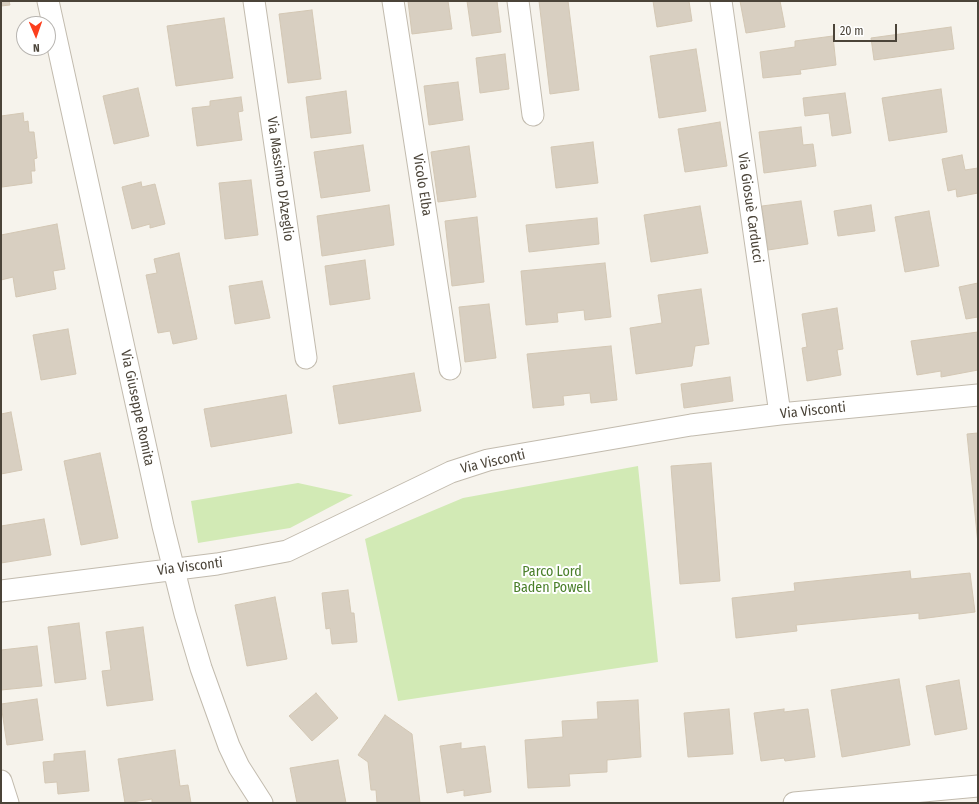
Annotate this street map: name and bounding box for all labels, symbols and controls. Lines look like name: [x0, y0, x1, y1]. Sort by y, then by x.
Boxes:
north arrow: [16, 16, 56, 56]
scale bar: [835, 16, 899, 42]
text: 20 m: [840, 24, 864, 38]
text: N: [33, 41, 40, 54]
street label: Via Massimo D'Azeglio: [263, 116, 297, 242]
street label: Via Giosuè Carducci: [734, 152, 766, 264]
street label: Vicolo Elba: [409, 153, 435, 217]
street label: Via Giuseppe Romita: [117, 348, 157, 468]
street label: Via Visconti: [779, 399, 847, 423]
street label: Via Visconti: [459, 446, 527, 478]
street label: Via Visconti: [156, 555, 224, 579]
park label: Parco Lord Baden Powell: [513, 564, 591, 596]

